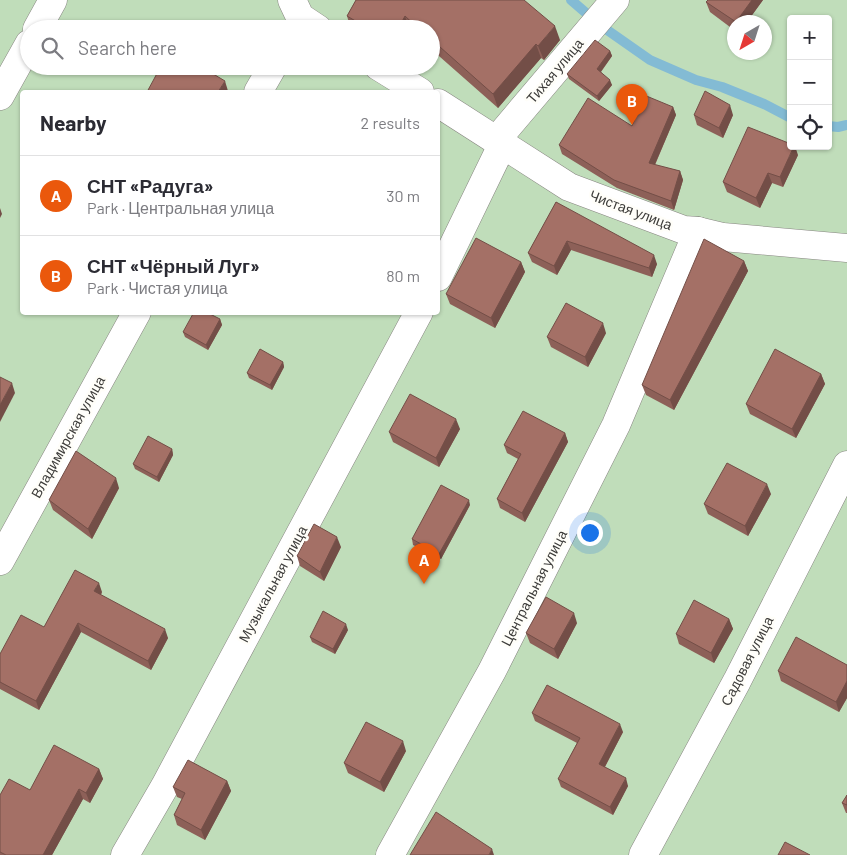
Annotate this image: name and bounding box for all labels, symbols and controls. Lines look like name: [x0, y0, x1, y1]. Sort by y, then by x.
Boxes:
north arrow: [727, 15, 772, 60]
map controls: [787, 15, 832, 150]
button: +: [787, 15, 832, 60]
search box: [20, 20, 440, 75]
icon: search: [38, 34, 66, 62]
street label: Тихая улица: [523, 35, 587, 107]
text: Search here: [78, 36, 177, 59]
button: −: [787, 60, 832, 105]
pin: B: [616, 84, 648, 125]
button: locate: [787, 105, 832, 150]
text: Nearby: [40, 110, 106, 135]
text: 2 results: [361, 113, 420, 132]
text: СНТ «Радуга»: [87, 174, 214, 197]
text: A: [51, 186, 61, 205]
text: 30 m: [386, 186, 420, 205]
street label: Чистая улица: [587, 186, 675, 233]
text: Park · Центральная улица: [87, 198, 274, 217]
text: СНТ «Чёрный Луг»: [87, 254, 260, 277]
text: B: [51, 266, 61, 285]
text: 80 m: [386, 266, 420, 285]
text: Park · Чистая улица: [87, 278, 228, 297]
street label: Владимирская улица: [27, 373, 108, 501]
your location: [577, 520, 603, 546]
street label: Музыкальная улица: [235, 522, 311, 645]
street label: Центральная улица: [497, 527, 570, 649]
pin: A: [408, 543, 440, 584]
street label: Садовая улица: [717, 613, 776, 708]

